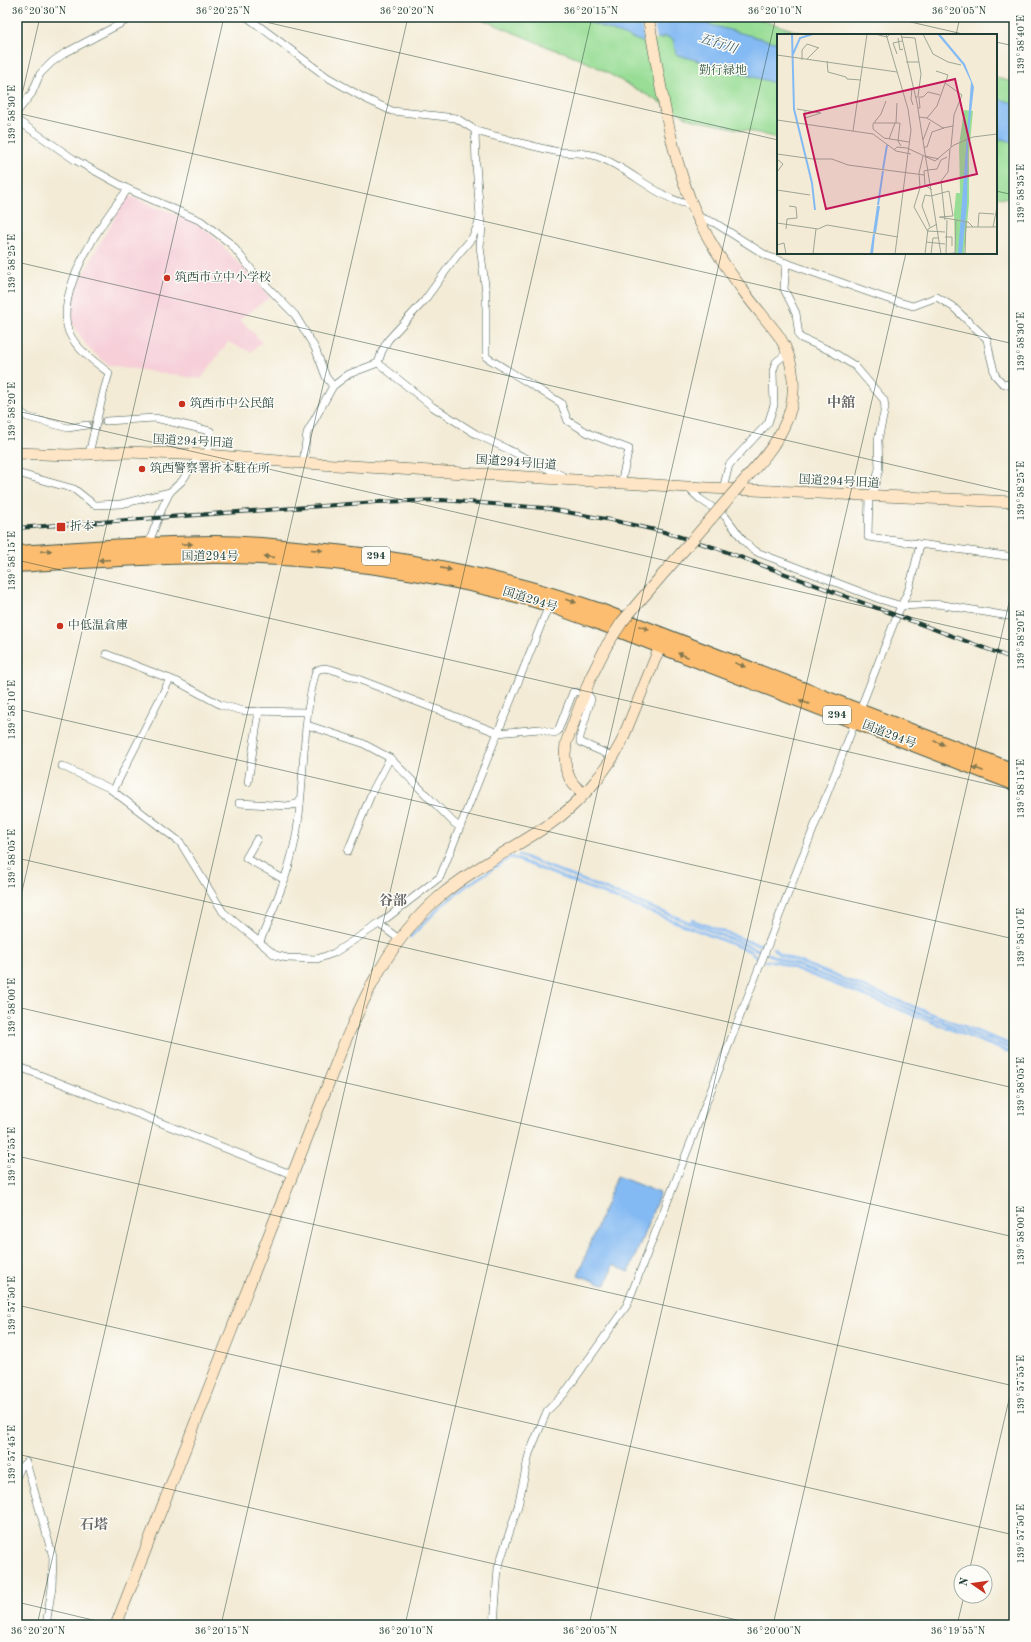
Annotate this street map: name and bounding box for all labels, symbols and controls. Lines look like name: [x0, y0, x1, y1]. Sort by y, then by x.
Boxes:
text: 36°20'30"N: [12, 6, 67, 16]
text: 36°20'25"N: [196, 6, 251, 16]
text: 36°20'20"N: [380, 6, 435, 16]
text: 36°20'15"N: [564, 6, 619, 16]
text: 36°20'10"N: [748, 6, 803, 16]
text: 36°20'05"N: [932, 6, 987, 16]
text: 139°58'40"E: [1016, 15, 1026, 75]
water label: 五行川: [697, 31, 741, 57]
inset map: [777, 34, 997, 254]
park label: 勤行緑地: [699, 63, 747, 77]
text: 139°58'30"E: [7, 85, 17, 145]
text: 139°58'35"E: [1016, 164, 1026, 224]
text: 139°58'25"E: [7, 234, 17, 294]
place label: 筑西市立中小学校: [175, 270, 271, 284]
marker: 筑西市立中小学校: [162, 273, 172, 283]
text: 139°58'30"E: [1016, 312, 1026, 372]
text: 139°58'20"E: [7, 382, 17, 442]
district label: 中舘: [827, 395, 856, 410]
place label: 筑西市中公民館: [190, 396, 274, 410]
marker: 筑西市中公民館: [177, 399, 187, 409]
street label: 国道294号旧道: [152, 432, 234, 450]
street label: 国道294号旧道: [475, 452, 557, 472]
place label: 筑西警察署折本駐在所: [150, 461, 270, 475]
text: 139°58'25"E: [1016, 461, 1026, 521]
marker: 筑西警察署折本駐在所: [137, 464, 147, 474]
street label: 国道294号旧道: [798, 472, 880, 490]
place label: 折本: [70, 519, 94, 533]
marker: 折本: [55, 521, 67, 533]
text: 139°58'15"E: [7, 531, 17, 591]
one-way arrow: [181, 540, 193, 547]
one-way arrow: [311, 547, 323, 554]
road number: 294: [362, 547, 390, 565]
one-way arrow: [40, 548, 52, 555]
street label: 国道294号: [182, 549, 238, 563]
one-way arrow: [263, 554, 275, 561]
one-way arrow: [97, 557, 110, 563]
one-way arrow: [439, 566, 452, 572]
street label: 国道294号: [501, 584, 560, 614]
one-way arrow: [566, 598, 578, 604]
text: 139°58'20"E: [1016, 610, 1026, 670]
place label: 中低温倉庫: [68, 618, 128, 632]
marker: 中低温倉庫: [55, 621, 65, 631]
one-way arrow: [639, 625, 651, 631]
one-way arrow: [676, 651, 688, 657]
one-way arrow: [734, 662, 746, 668]
text: 139°58'10"E: [7, 680, 17, 740]
one-way arrow: [798, 698, 810, 704]
road number: 294: [823, 706, 851, 724]
street label: 国道294号: [860, 717, 918, 751]
one-way arrow: [934, 740, 946, 746]
text: 139°58'15"E: [1016, 759, 1026, 819]
one-way arrow: [971, 765, 983, 771]
text: 139°58'05"E: [7, 829, 17, 889]
district label: 谷部: [379, 893, 407, 908]
text: 139°58'10"E: [1016, 908, 1026, 968]
text: 139°58'00"E: [7, 978, 17, 1038]
text: 139°58'05"E: [1016, 1057, 1026, 1117]
text: 139°57'55"E: [7, 1127, 17, 1187]
text: 139°58'00"E: [1016, 1206, 1026, 1266]
text: 139°57'50"E: [7, 1276, 17, 1336]
text: 139°57'55"E: [1016, 1355, 1026, 1415]
text: 139°57'45"E: [7, 1425, 17, 1485]
text: 139°57'50"E: [1016, 1504, 1026, 1564]
district label: 石塔: [80, 1517, 108, 1532]
north arrow: [953, 1564, 993, 1604]
text: N: [958, 1576, 971, 1587]
text: 36°20'20"N: [11, 1626, 66, 1636]
text: 36°20'15"N: [195, 1626, 250, 1636]
text: 36°20'10"N: [379, 1626, 434, 1636]
text: 36°20'05"N: [563, 1626, 618, 1636]
text: 36°20'00"N: [747, 1626, 802, 1636]
text: 36°19'55"N: [931, 1626, 986, 1636]

